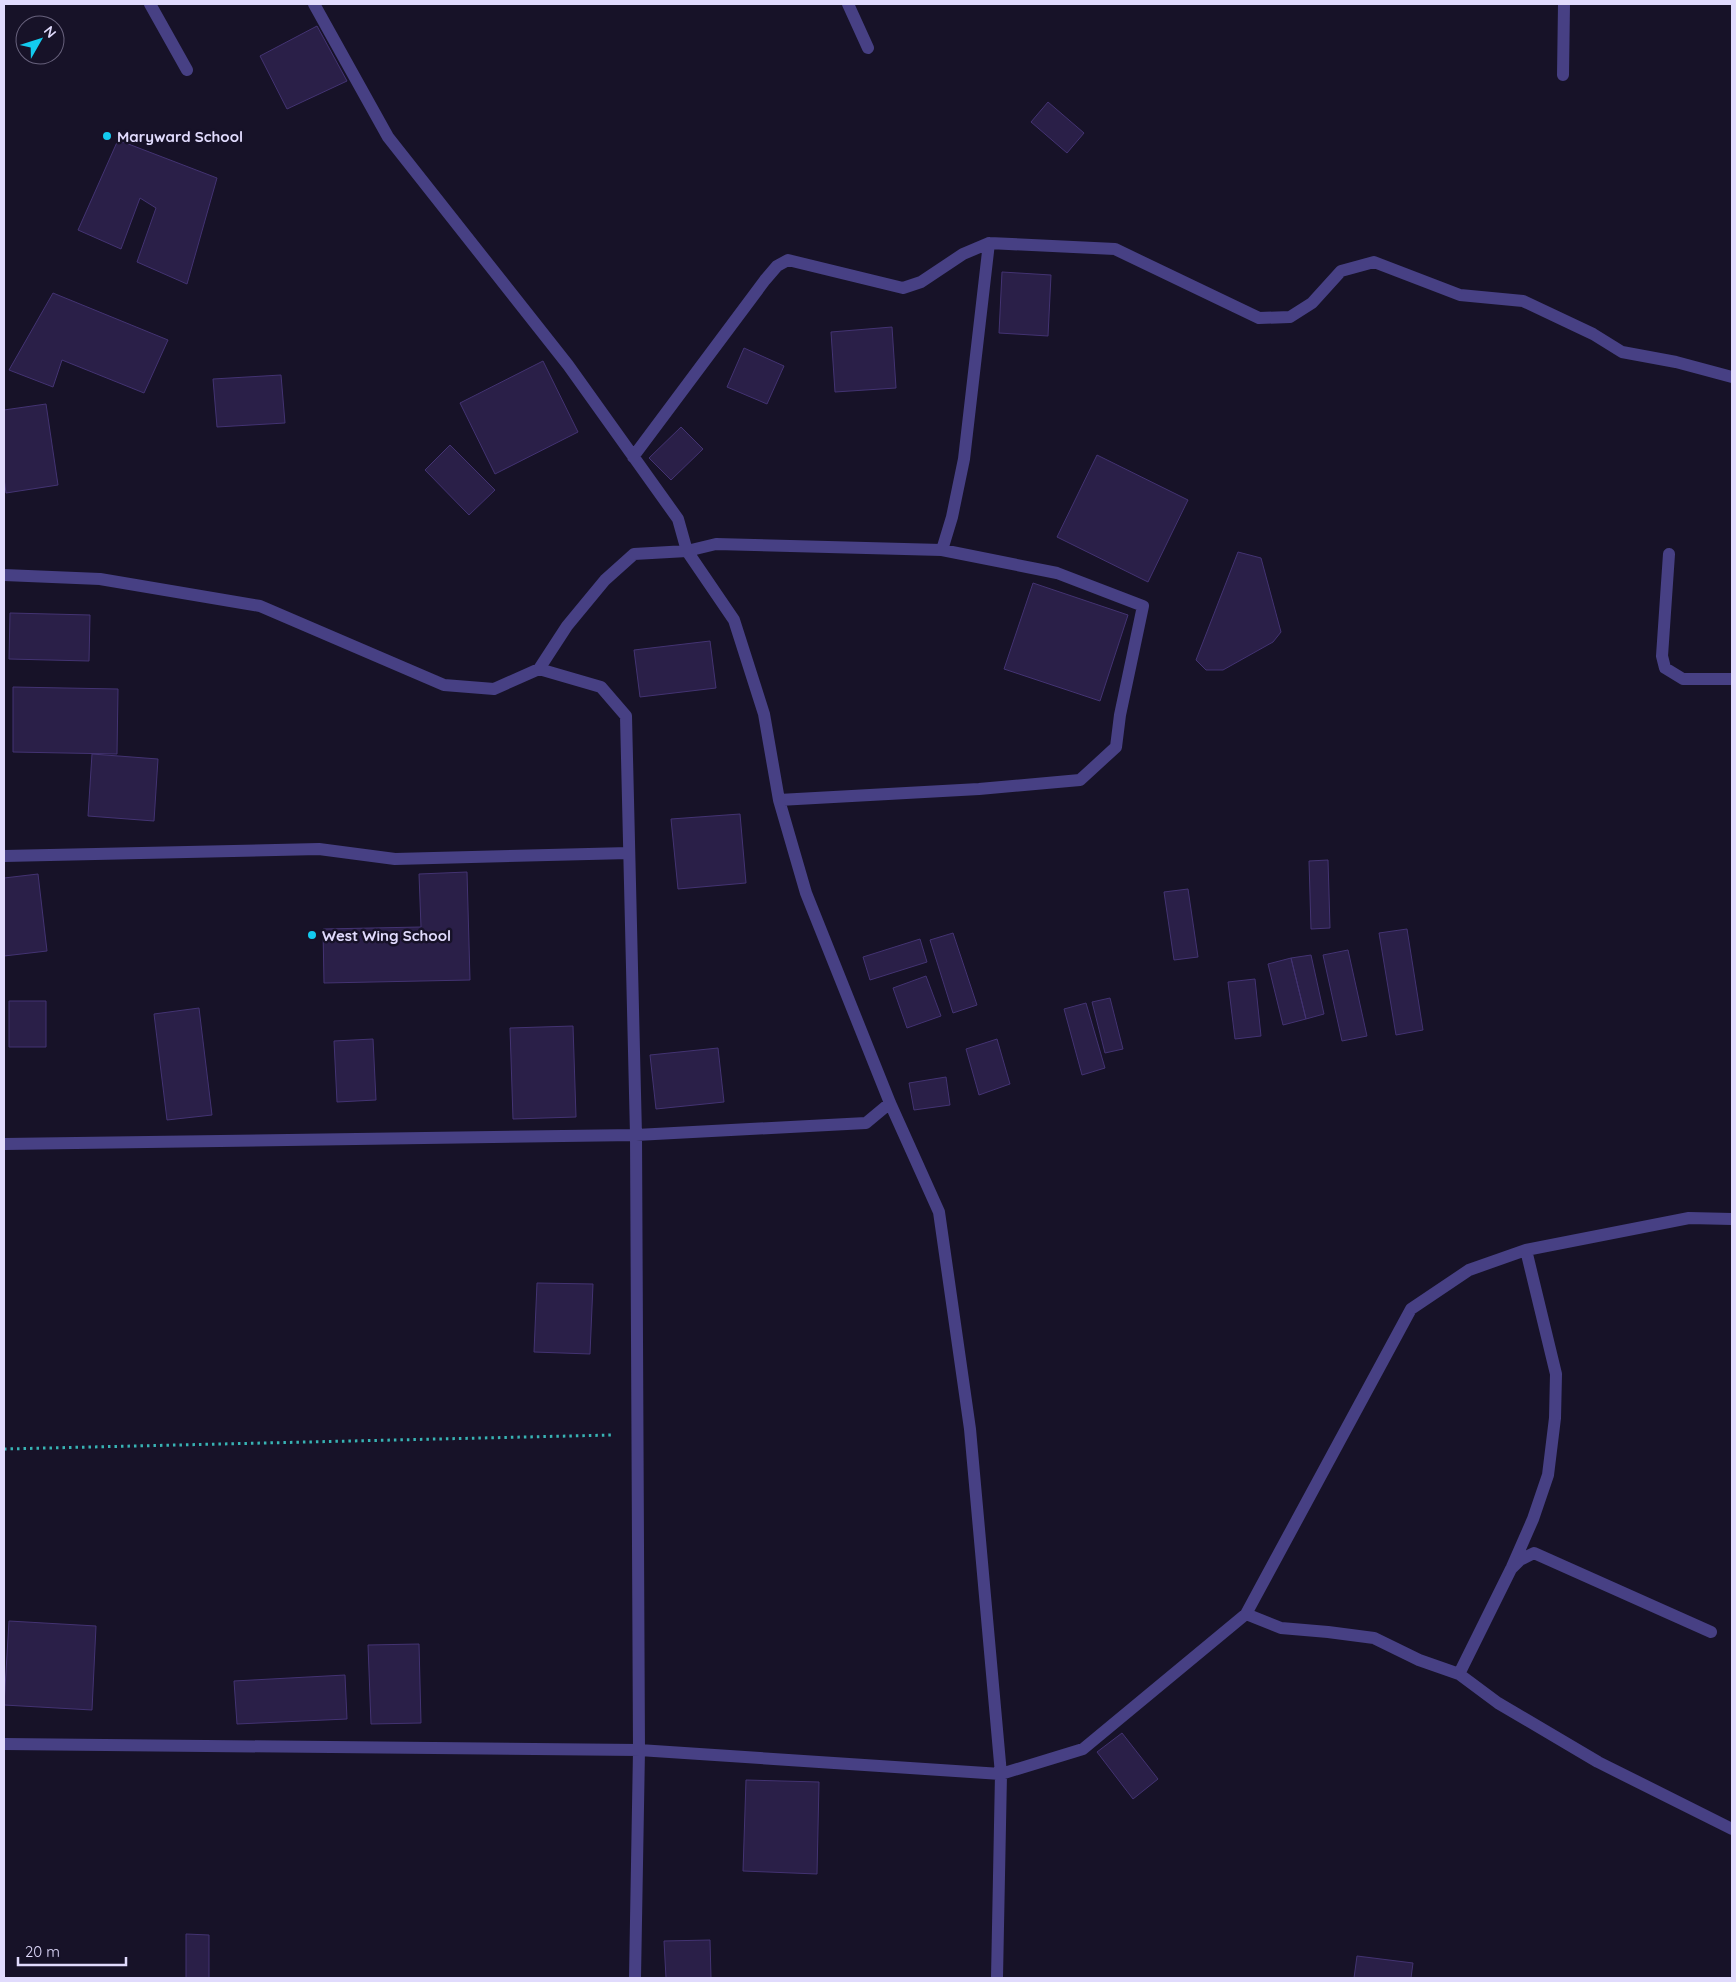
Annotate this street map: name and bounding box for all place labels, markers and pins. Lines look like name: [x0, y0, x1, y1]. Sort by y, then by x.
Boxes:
place label: Maryward School: [117, 127, 243, 146]
marker: Maryward School: [101, 130, 113, 142]
place label: West Wing School: [322, 926, 451, 945]
marker: West Wing School: [306, 929, 318, 941]

